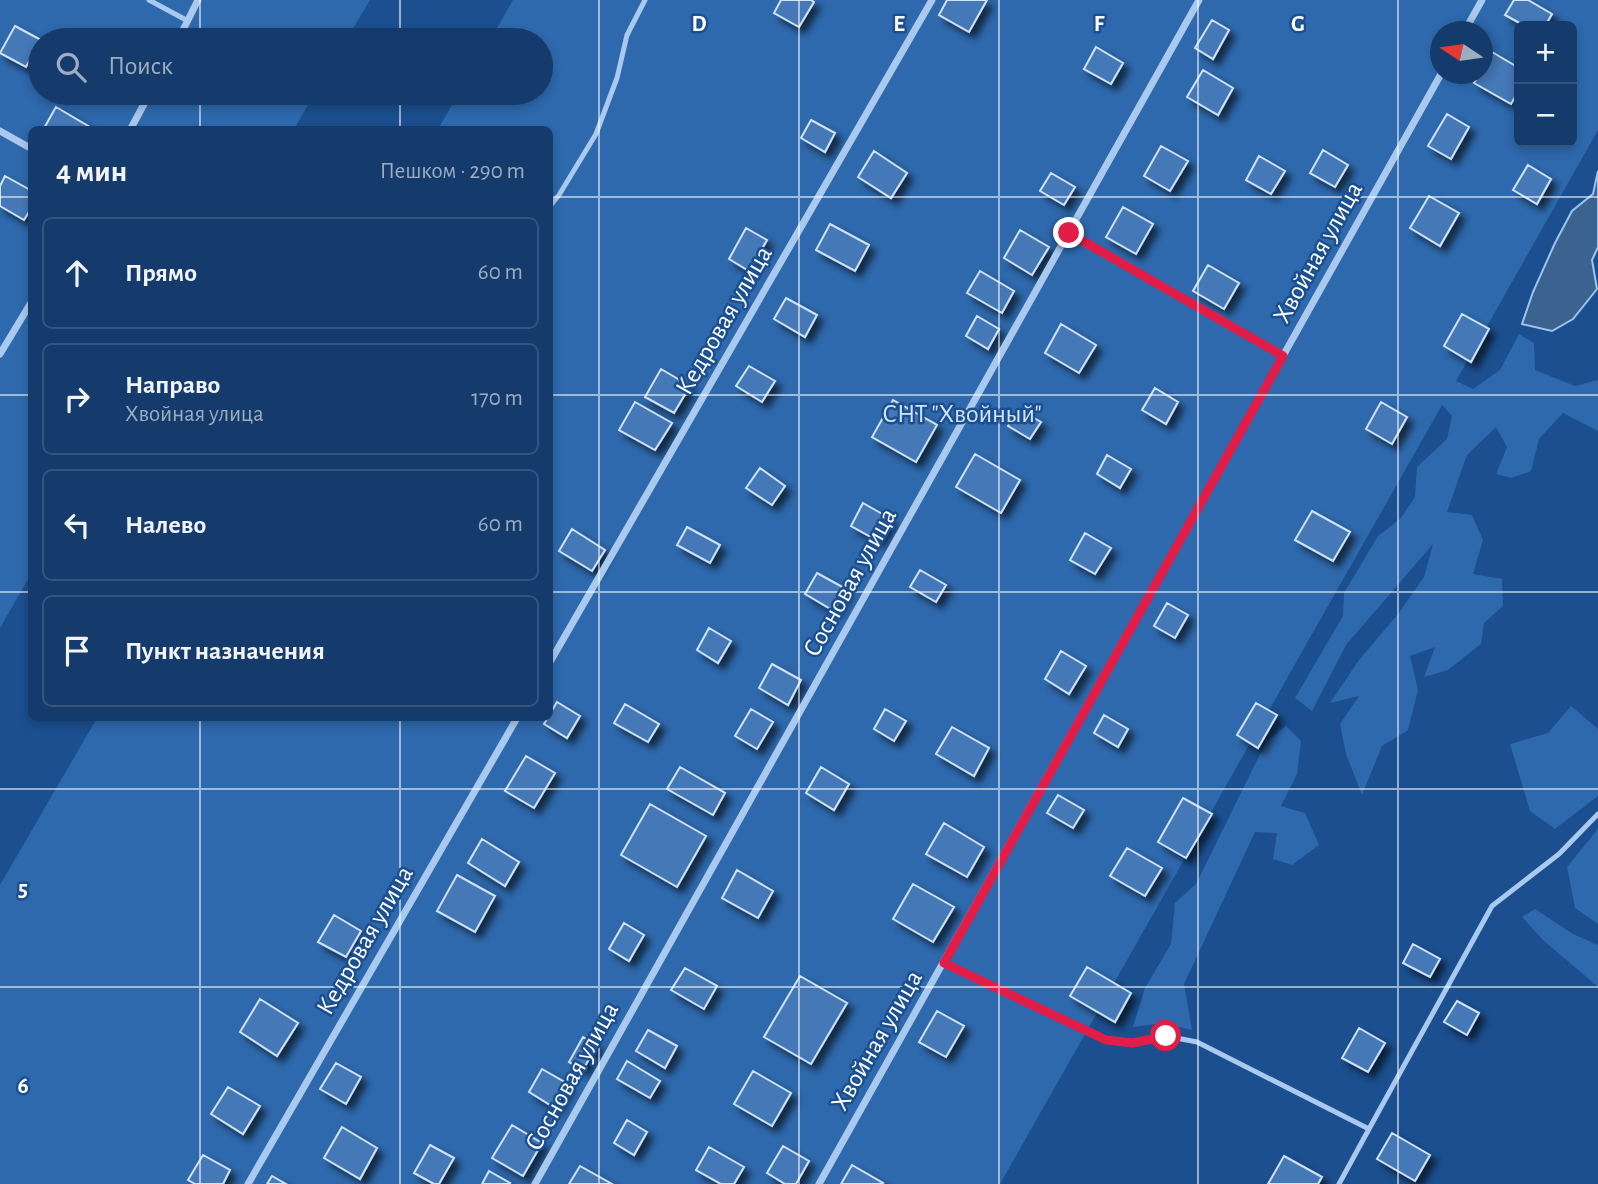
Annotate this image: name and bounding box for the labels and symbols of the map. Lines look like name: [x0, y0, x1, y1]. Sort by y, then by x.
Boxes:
text: D: [691, 13, 707, 36]
text: E: [893, 13, 905, 36]
text: F: [1094, 13, 1105, 36]
text: G: [1291, 13, 1305, 36]
north arrow: [1430, 21, 1493, 84]
street label: Хвойная улица: [1268, 177, 1367, 327]
route end: [1053, 217, 1084, 248]
street label: Кедровая улица: [671, 242, 777, 399]
park label: СНТ "Хвойный": [882, 401, 1042, 427]
street label: Сосновая улица: [798, 504, 901, 661]
street label: Кедровая улица: [312, 862, 418, 1019]
text: 5: [18, 878, 28, 901]
street label: Хвойная улица: [826, 966, 927, 1115]
street label: Сосновая улица: [520, 998, 623, 1155]
route start: [1150, 1020, 1181, 1051]
text: 6: [17, 1075, 29, 1098]

